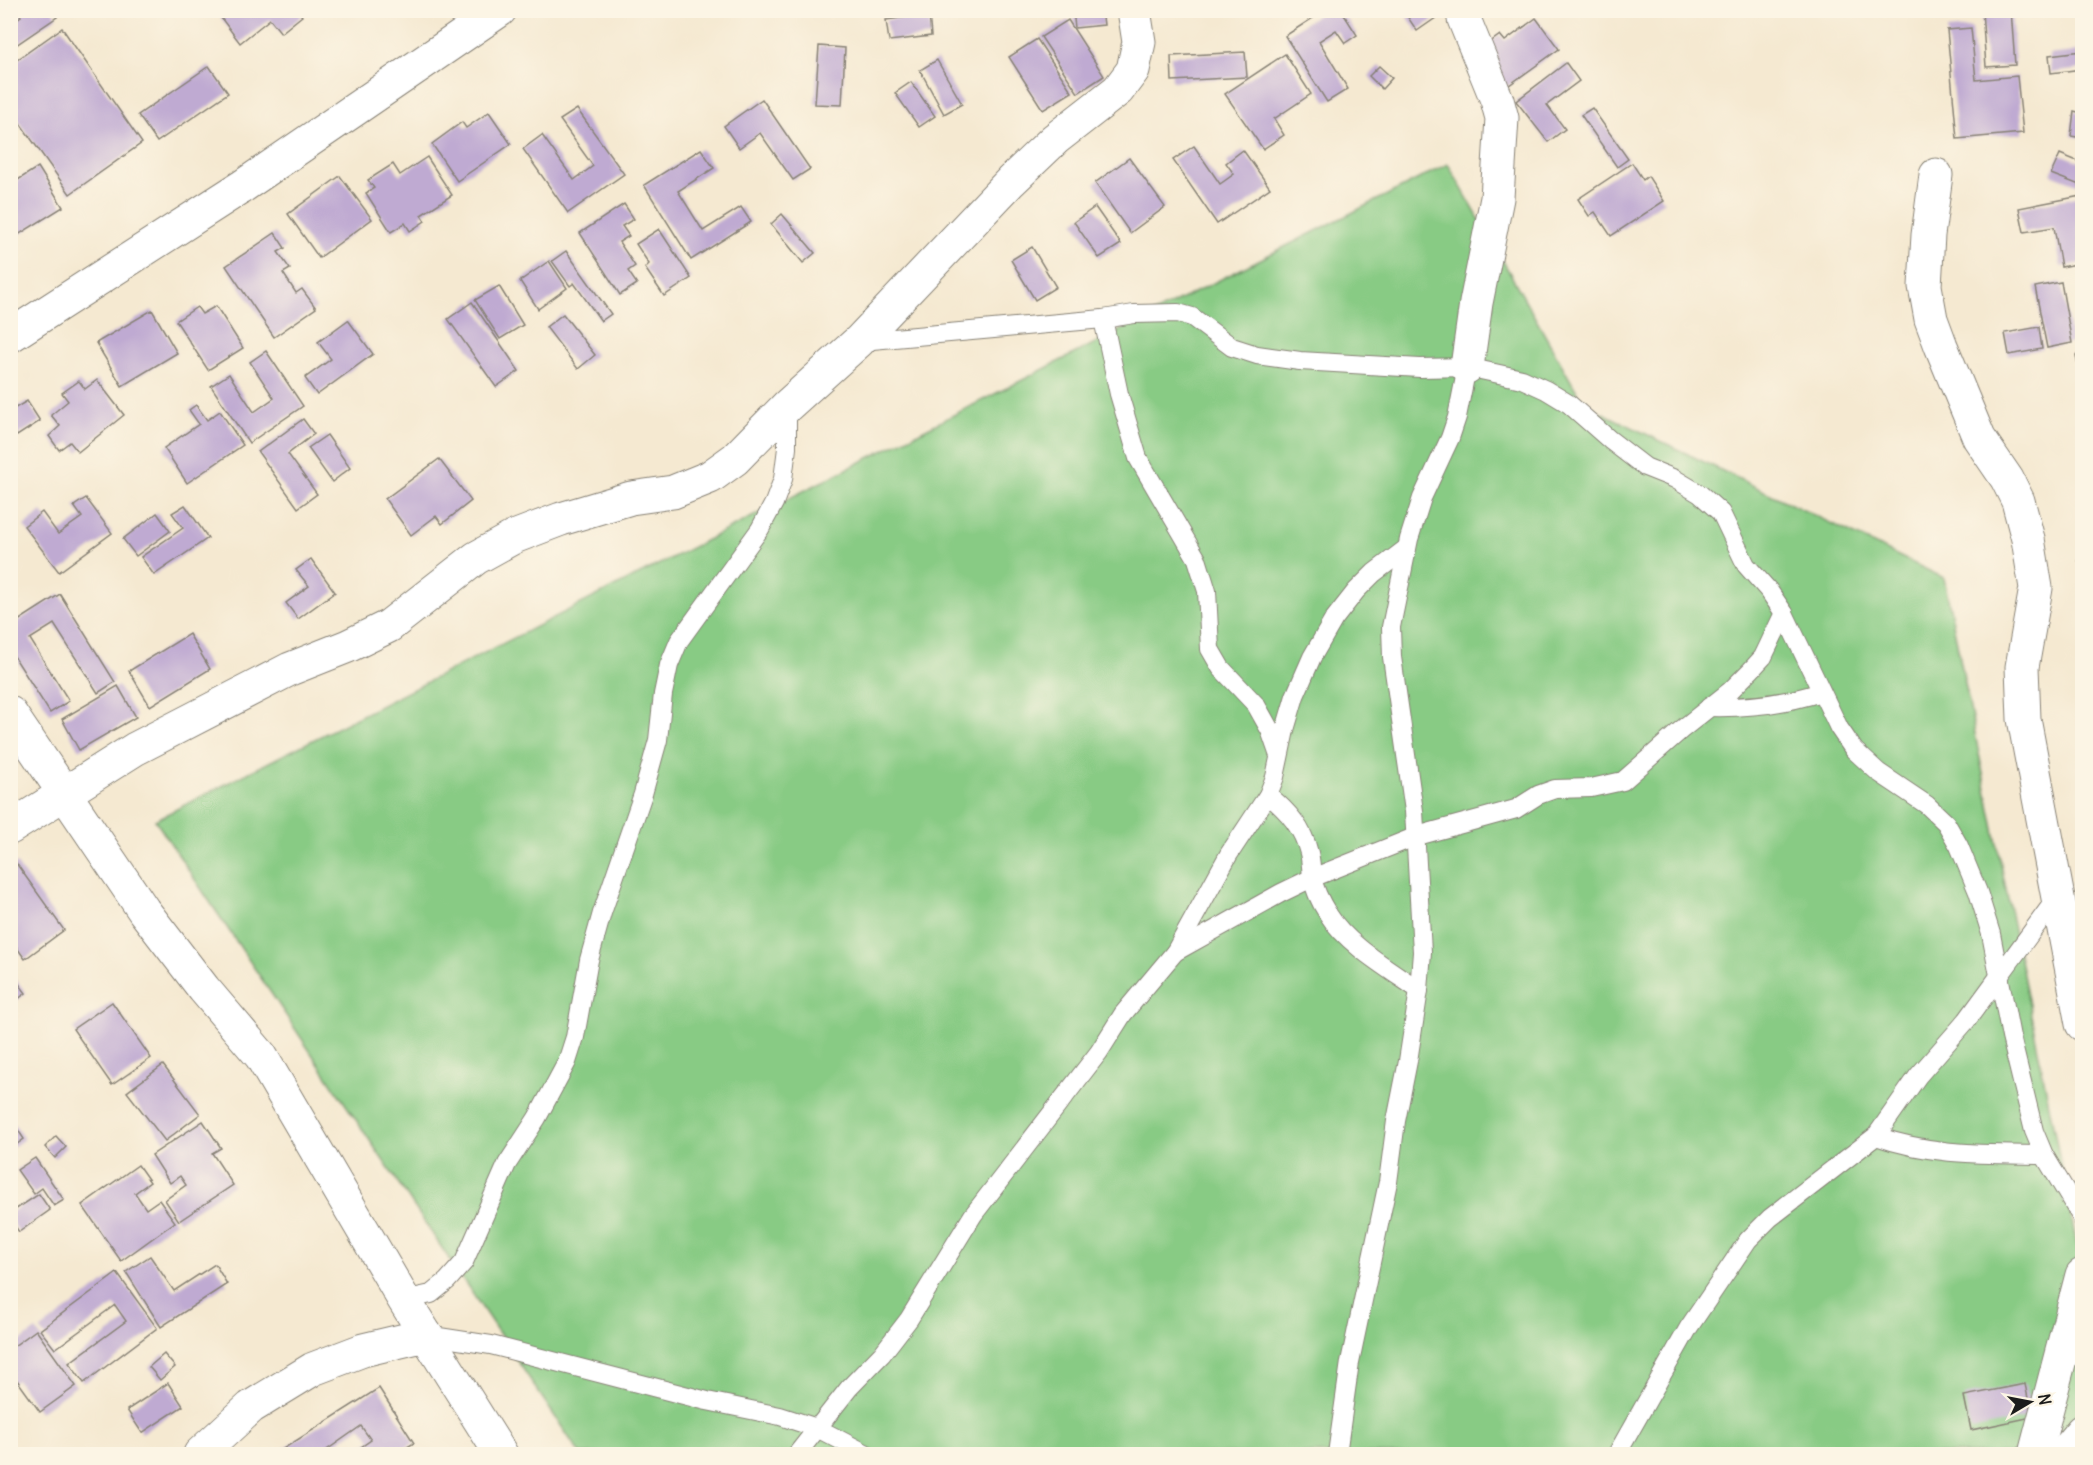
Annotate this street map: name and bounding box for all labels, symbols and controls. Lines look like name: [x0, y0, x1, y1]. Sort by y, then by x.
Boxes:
north arrow: [2000, 1372, 2060, 1432]
text: N: [2034, 1392, 2056, 1407]

